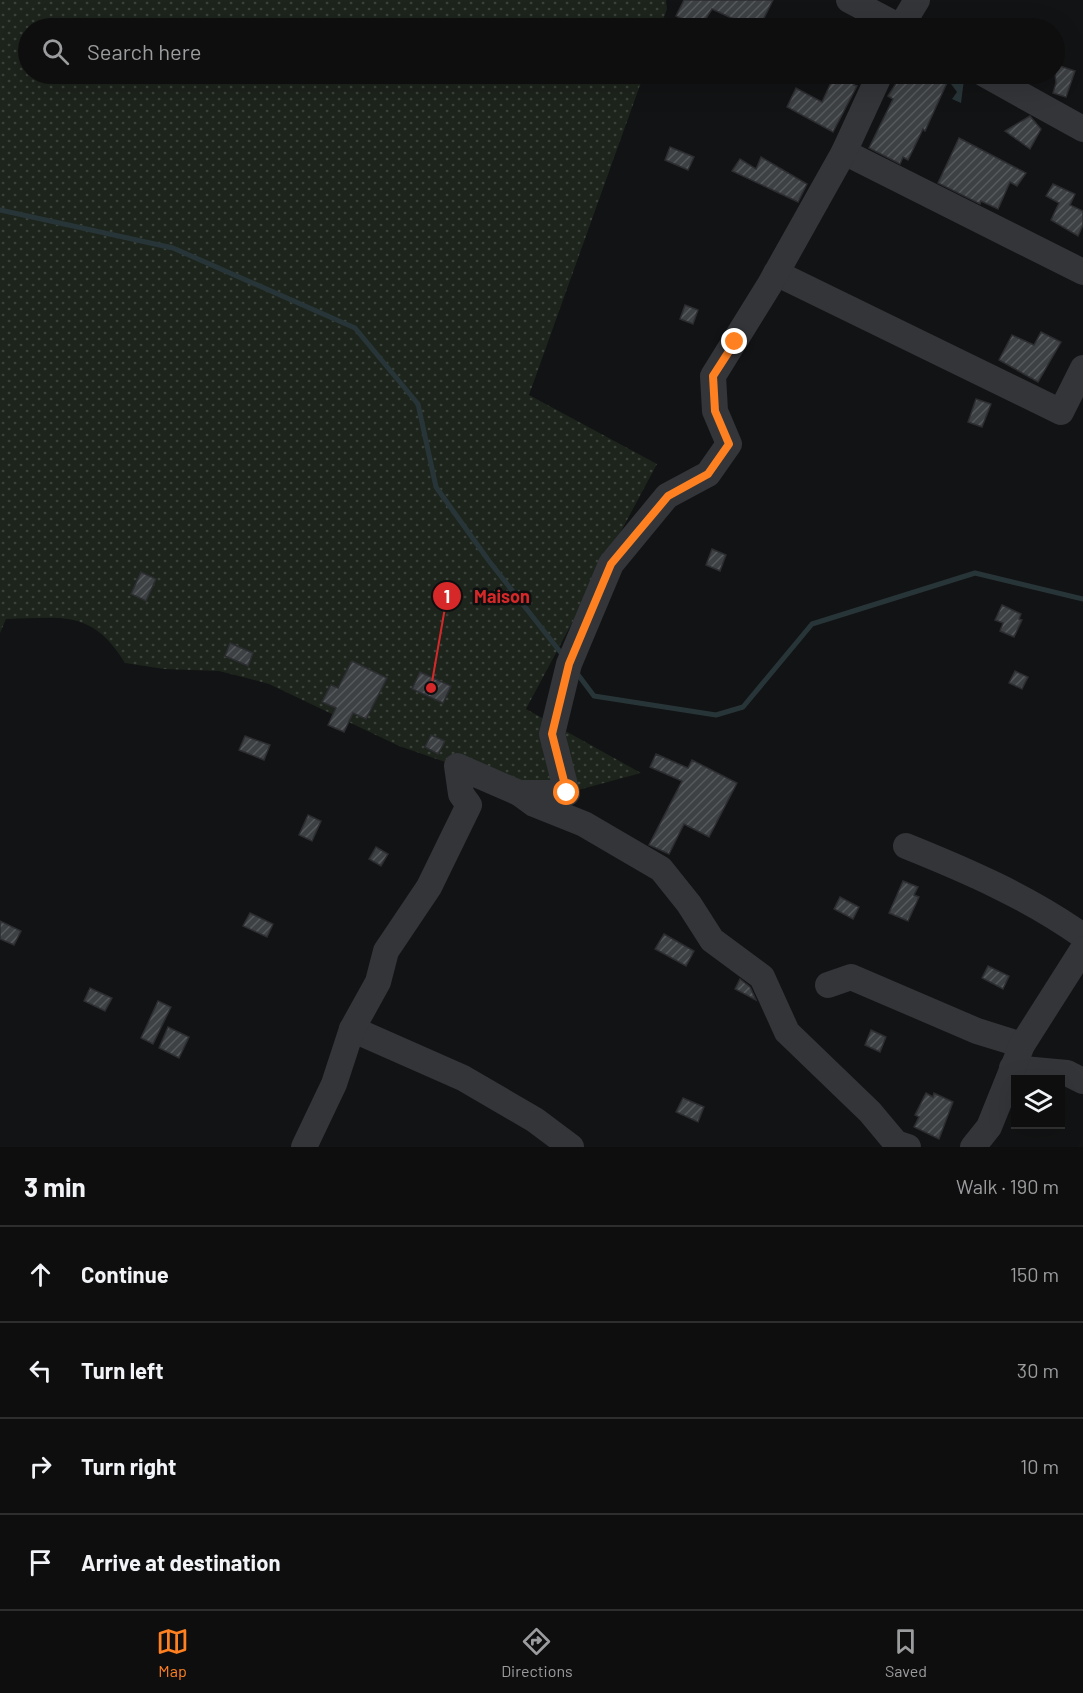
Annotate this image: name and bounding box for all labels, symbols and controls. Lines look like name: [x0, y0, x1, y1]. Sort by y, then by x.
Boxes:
search box: [18, 18, 1065, 84]
icon: search: [39, 35, 72, 68]
text: Search here: [87, 38, 201, 64]
route end: [721, 328, 747, 354]
callout: Maison: [432, 578, 542, 614]
text: 1: [444, 585, 450, 607]
text: Maison: [474, 585, 530, 607]
route start: [553, 779, 579, 805]
map controls: [1011, 1075, 1065, 1129]
button: layers: [1011, 1075, 1065, 1129]
text: 3 min: [24, 1171, 86, 1202]
text: Walk · 190 m: [956, 1174, 1059, 1198]
icon: ahead: [24, 1258, 57, 1291]
text: Continue: [81, 1261, 169, 1287]
text: 150 m: [1010, 1262, 1059, 1286]
icon: left: [24, 1354, 57, 1387]
text: Turn left: [81, 1357, 164, 1383]
text: 30 m: [1017, 1358, 1059, 1382]
icon: right: [24, 1450, 57, 1483]
text: Turn right: [81, 1453, 176, 1479]
text: 10 m: [1020, 1454, 1059, 1478]
icon: arrive: [24, 1546, 57, 1579]
text: Arrive at destination: [81, 1549, 280, 1575]
tab: Map: [156, 1625, 189, 1680]
tab: Directions: [501, 1625, 573, 1680]
tab: Saved: [885, 1625, 927, 1680]

